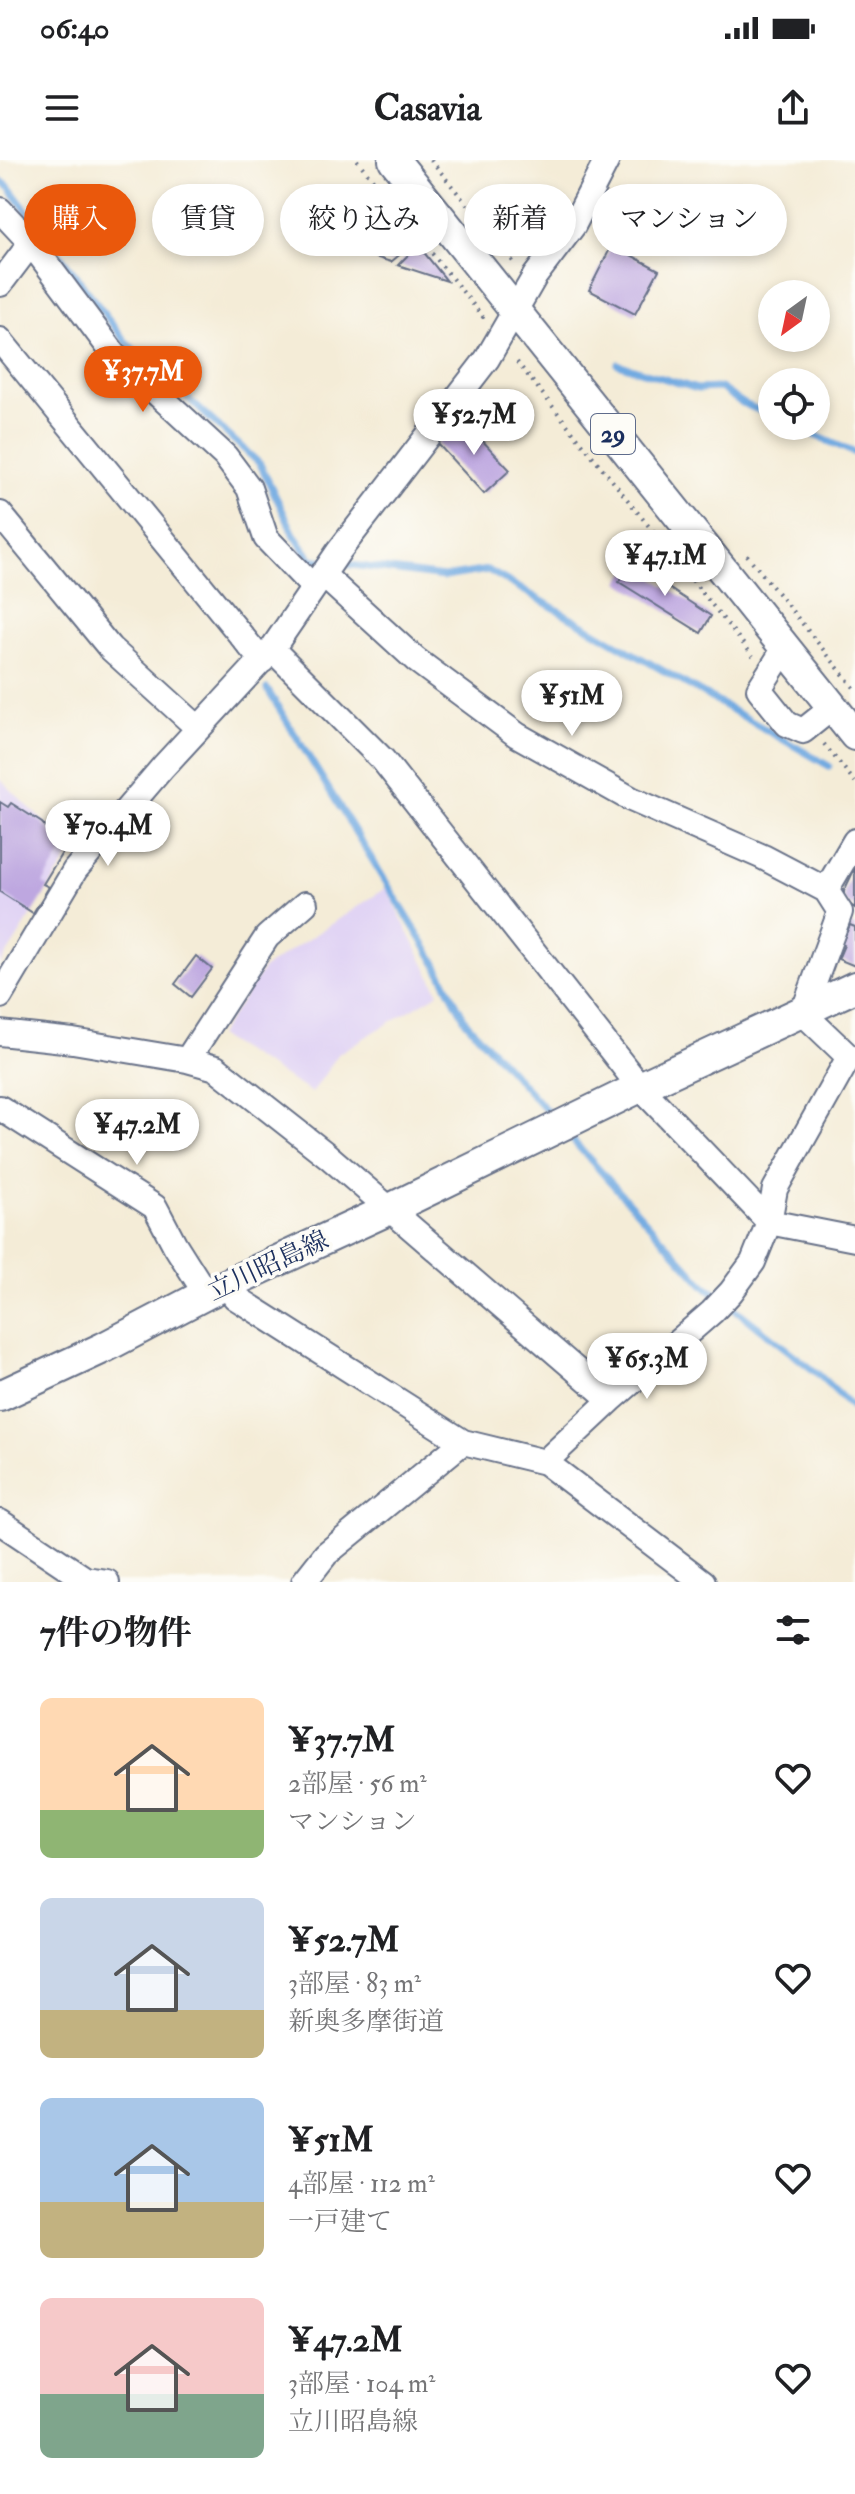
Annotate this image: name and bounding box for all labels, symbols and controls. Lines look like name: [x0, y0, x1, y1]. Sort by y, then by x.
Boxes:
text: 06:40: [40, 10, 109, 47]
icon: menu: [40, 86, 84, 130]
text: Casavia: [374, 86, 481, 131]
icon: share: [771, 86, 815, 130]
chip: 購入: [24, 184, 136, 256]
chip: 賃貸: [152, 184, 264, 256]
chip: 絞り込み: [280, 184, 448, 256]
chip: 新着: [464, 184, 576, 256]
chip: マンション: [592, 184, 787, 256]
north arrow: [758, 280, 830, 352]
map controls: [758, 280, 830, 440]
pin: ¥37.7M: [78, 346, 208, 414]
text: ¥37.7M: [102, 356, 184, 388]
button: locate: [758, 368, 830, 440]
pin: ¥52.7M: [409, 389, 539, 457]
text: ¥52.7M: [431, 399, 517, 431]
road number: 29: [591, 414, 635, 454]
pin: ¥47.1M: [600, 530, 730, 598]
text: ¥47.1M: [623, 540, 707, 572]
pin: ¥51M: [525, 670, 619, 738]
text: ¥51M: [539, 680, 605, 712]
pin: ¥70.4M: [43, 800, 173, 868]
text: ¥70.4M: [63, 810, 153, 842]
pin: ¥47.2M: [72, 1099, 202, 1167]
text: ¥47.2M: [93, 1109, 181, 1141]
street label: 立川昭島線: [202, 1224, 334, 1308]
pin: ¥65.3M: [582, 1333, 712, 1401]
text: ¥65.3M: [605, 1343, 689, 1375]
icon: filters: [771, 1608, 815, 1652]
text: 7件の物件: [40, 1612, 192, 1655]
text: ¥37.7M: [288, 1719, 395, 1762]
icon: home: [104, 1730, 200, 1826]
icon: heart: [771, 1756, 815, 1800]
text: 2部屋 · 56 m²: [288, 1768, 427, 1800]
text: マンション: [288, 1806, 417, 1838]
text: ¥52.7M: [288, 1919, 399, 1962]
icon: home: [104, 1930, 200, 2026]
icon: heart: [771, 1956, 815, 2000]
text: 3部屋 · 83 m²: [288, 1968, 421, 2000]
text: 新奥多摩街道: [288, 2006, 444, 2038]
text: ¥51M: [288, 2119, 374, 2162]
icon: home: [104, 2130, 200, 2226]
icon: heart: [771, 2156, 815, 2200]
text: 4部屋 · 112 m²: [288, 2168, 435, 2200]
text: 一戸建て: [288, 2206, 392, 2238]
text: ¥47.2M: [288, 2319, 403, 2362]
icon: home: [104, 2330, 200, 2426]
icon: heart: [771, 2356, 815, 2400]
text: 3部屋 · 104 m²: [288, 2368, 435, 2400]
text: 立川昭島線: [288, 2406, 418, 2438]

